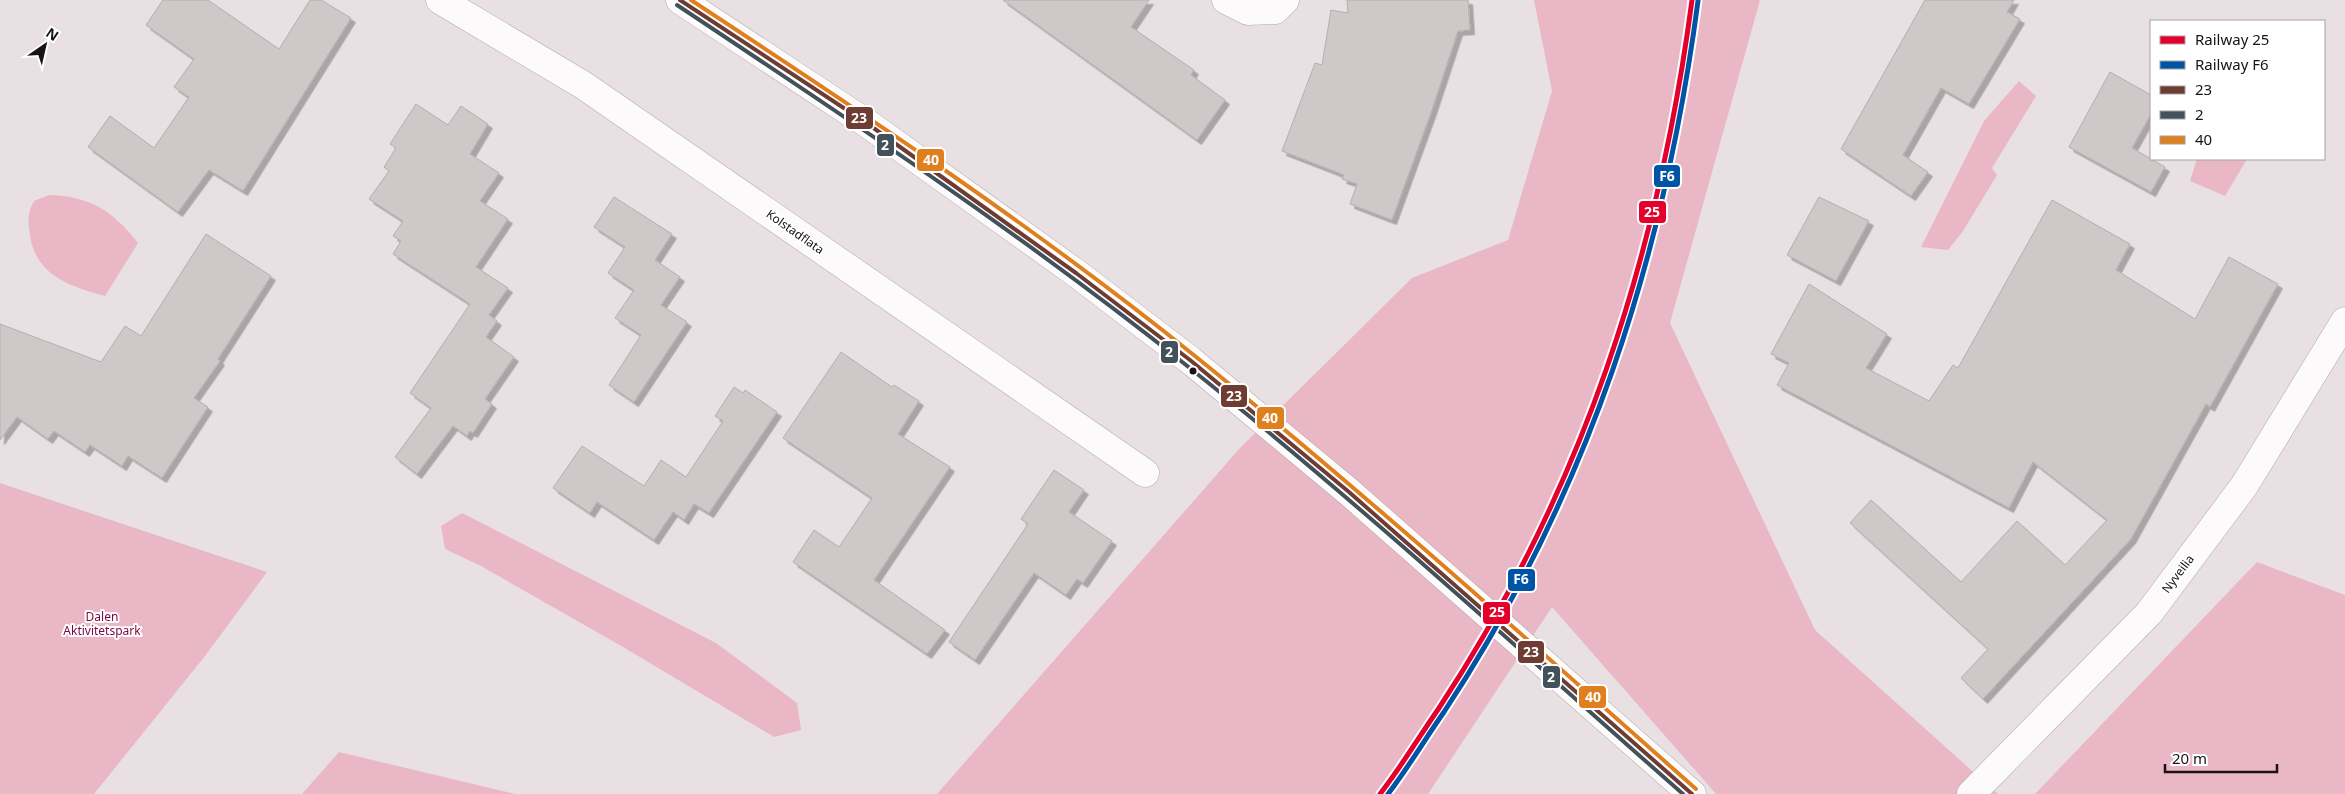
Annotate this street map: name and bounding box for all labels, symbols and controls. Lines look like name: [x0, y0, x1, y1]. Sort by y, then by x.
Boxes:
north arrow: [20, 20, 70, 70]
legend: [2150, 20, 2325, 160]
text: N: [43, 23, 63, 45]
text: Railway 25: [2195, 29, 2269, 49]
text: Railway F6: [2195, 54, 2269, 74]
text: 23: [2195, 79, 2212, 99]
text: 2: [2195, 104, 2204, 124]
line badge: 23: [845, 106, 874, 130]
text: 23: [851, 108, 867, 127]
text: 40: [2195, 129, 2212, 149]
line badge: 2: [876, 133, 895, 157]
text: 2: [881, 135, 889, 154]
line badge: 40: [916, 148, 945, 172]
text: 40: [923, 150, 939, 169]
line badge: F6: [1653, 164, 1681, 188]
text: F6: [1659, 166, 1675, 185]
line badge: 25: [1638, 200, 1667, 224]
text: 25: [1644, 202, 1660, 221]
street label: Kolstadflata: [763, 205, 828, 258]
line badge: 2: [1160, 340, 1179, 364]
text: 2: [1165, 342, 1173, 361]
unlabelled marker: [1188, 366, 1198, 376]
line badge: 23: [1220, 384, 1248, 408]
text: 23: [1226, 386, 1242, 405]
line badge: 40: [1256, 406, 1285, 430]
text: 40: [1262, 408, 1278, 427]
street label: Nyveilia: [2158, 551, 2198, 596]
line badge: F6: [1507, 568, 1536, 592]
text: F6: [1513, 569, 1529, 588]
line badge: 25: [1482, 601, 1511, 625]
text: 25: [1489, 602, 1505, 621]
park label: Dalen Aktivitetspark: [63, 608, 141, 639]
line badge: 23: [1517, 640, 1545, 664]
text: 23: [1523, 642, 1539, 661]
line badge: 2: [1542, 665, 1561, 689]
text: 2: [1547, 667, 1555, 686]
line badge: 40: [1578, 685, 1607, 709]
text: 40: [1585, 687, 1601, 706]
scale bar: [2165, 742, 2278, 774]
text: 20 m: [2172, 748, 2207, 768]

